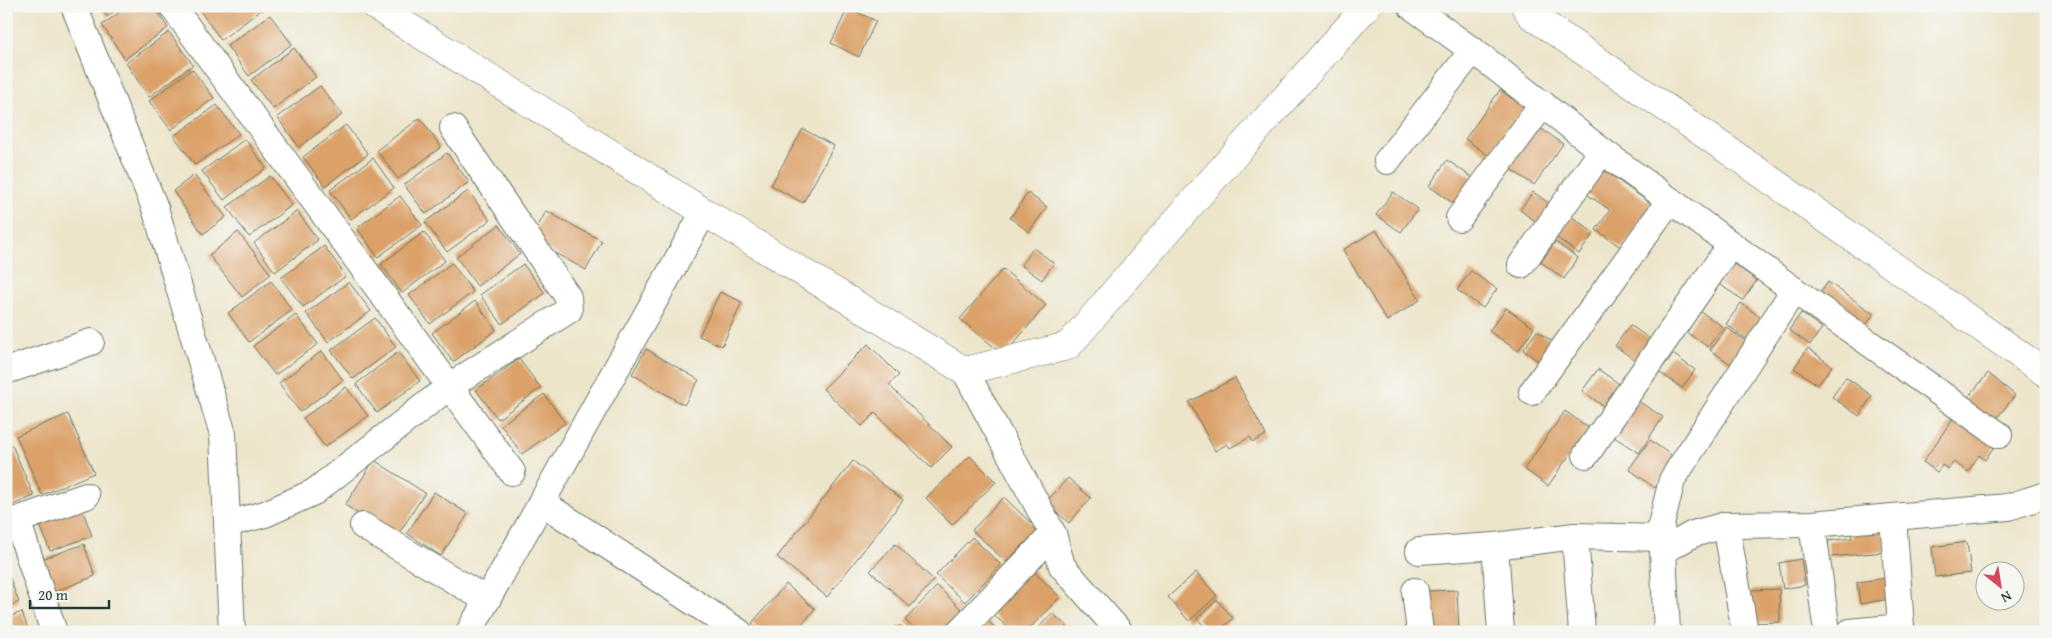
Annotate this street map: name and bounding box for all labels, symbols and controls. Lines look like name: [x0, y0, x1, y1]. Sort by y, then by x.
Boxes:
north arrow: [1974, 560, 2024, 610]
scale bar: [30, 578, 109, 610]
text: 20 m: [38, 584, 69, 605]
text: N: [1997, 586, 2016, 609]

